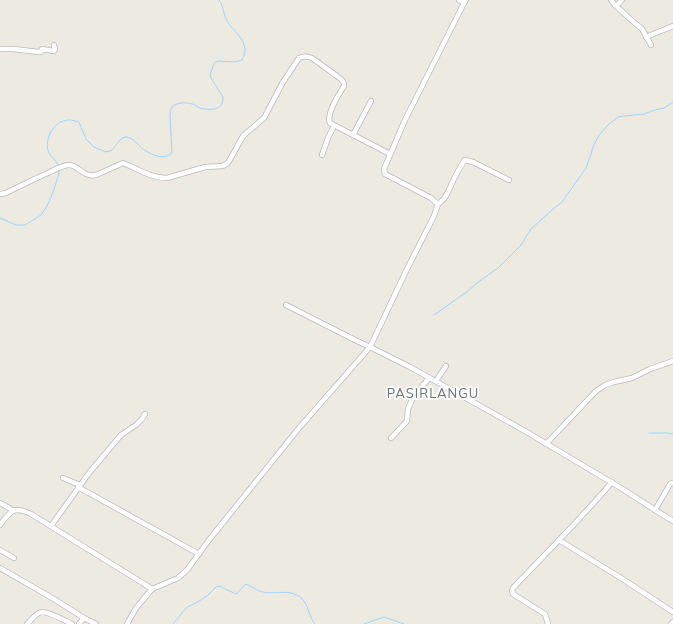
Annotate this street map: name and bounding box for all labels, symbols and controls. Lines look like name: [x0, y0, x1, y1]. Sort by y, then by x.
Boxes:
district label: PASIRLANGU: [387, 385, 479, 401]

